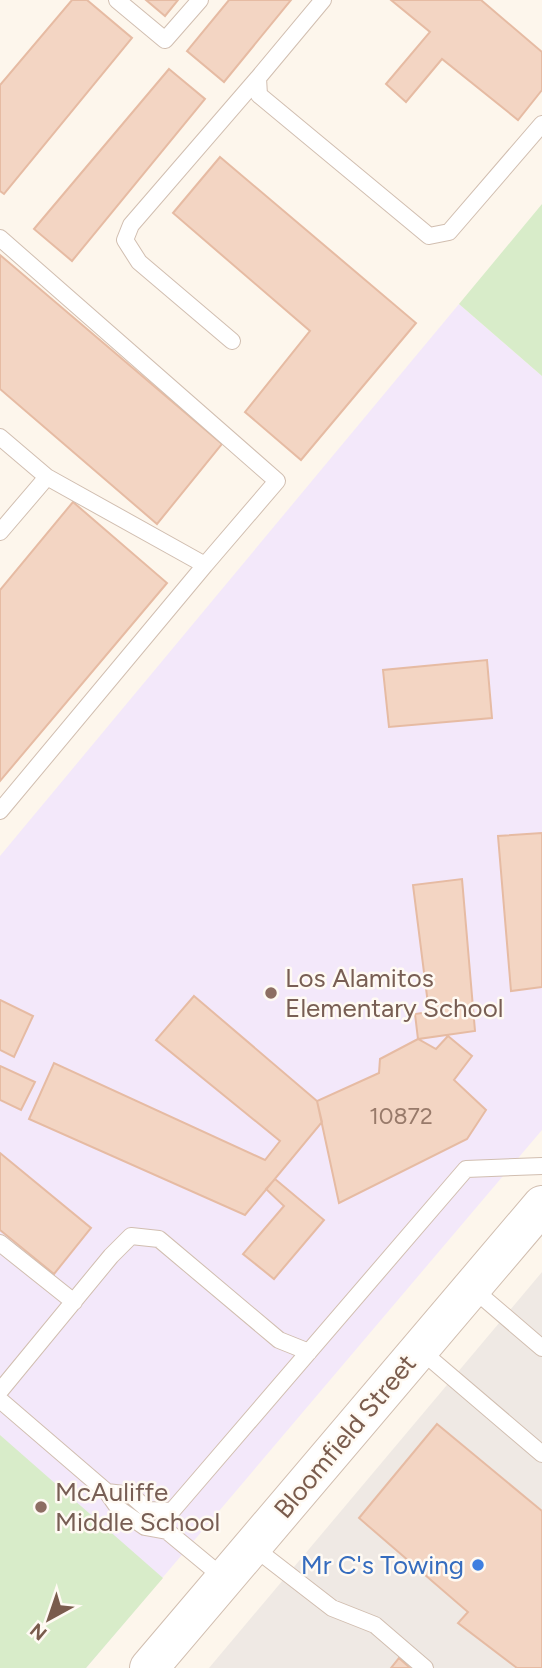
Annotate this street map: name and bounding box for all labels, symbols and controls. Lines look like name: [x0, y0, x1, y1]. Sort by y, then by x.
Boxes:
place label: Los Alamitos Elementary School: [285, 962, 503, 1024]
marker: Los Alamitos Elementary School: [263, 985, 279, 1001]
house number: 10872: [369, 1102, 433, 1130]
street label: Bloomfield Street: [267, 1347, 423, 1524]
place label: McAuliffe Middle School: [55, 1476, 220, 1538]
marker: McAuliffe Middle School: [33, 1499, 49, 1515]
place label: Mr C's Towing: [301, 1549, 464, 1581]
marker: Mr C's Towing: [470, 1557, 486, 1573]
north arrow: [14, 1584, 84, 1654]
text: N: [25, 1618, 51, 1645]

